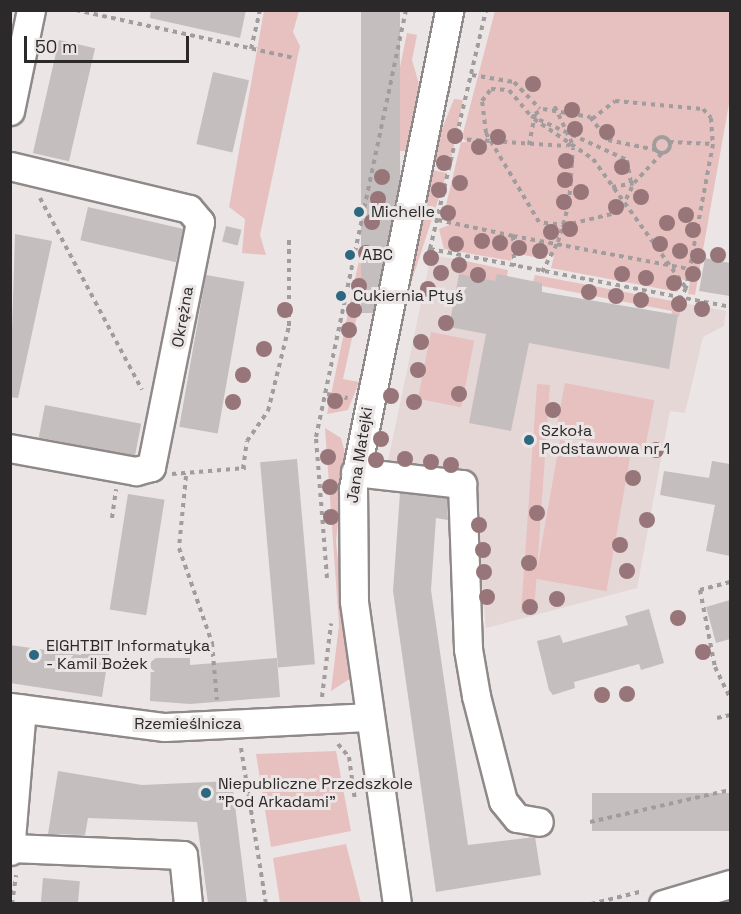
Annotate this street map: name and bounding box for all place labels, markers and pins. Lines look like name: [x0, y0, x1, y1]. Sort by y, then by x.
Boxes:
place label: Michelle: [371, 202, 435, 222]
marker: Michelle: [352, 205, 366, 219]
place label: ABC: [362, 245, 393, 265]
marker: ABC: [343, 248, 357, 262]
place label: Cukiernia Ptyś: [353, 286, 463, 306]
marker: Cukiernia Ptyś: [334, 289, 348, 303]
place label: Szkoła Podstawowa nr 1: [541, 421, 670, 459]
marker: Szkoła Podstawowa nr 1: [522, 433, 536, 447]
place label: EIGHTBIT Informatyka - Kamil Bożek: [46, 636, 211, 674]
marker: EIGHTBIT Informatyka - Kamil Bożek: [27, 648, 41, 662]
place label: Niepubliczne Przedszkole "Pod Arkadami": [218, 774, 413, 812]
marker: Niepubliczne Przedszkole "Pod Arkadami": [199, 786, 213, 800]

